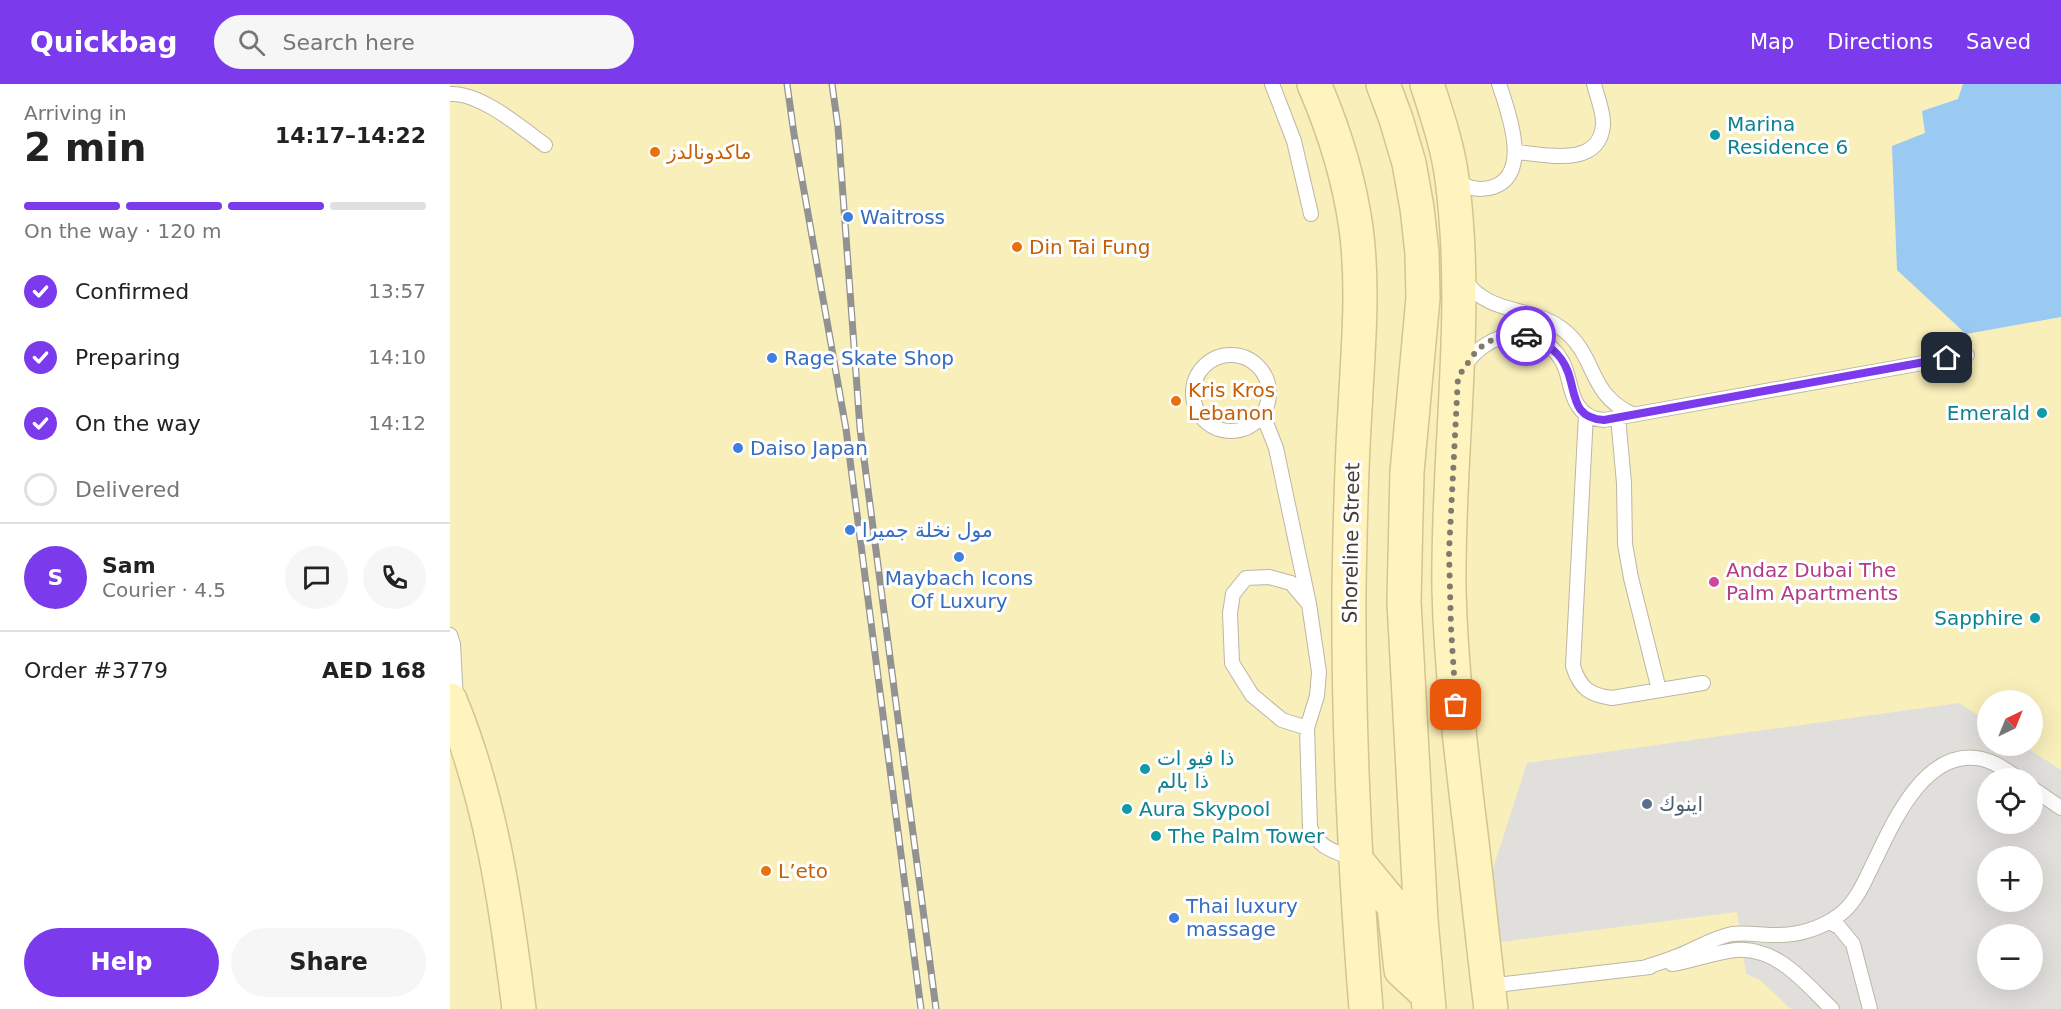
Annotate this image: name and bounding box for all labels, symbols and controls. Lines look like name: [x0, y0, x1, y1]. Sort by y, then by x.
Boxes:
search box: [214, 15, 634, 69]
text: Quickbag: [30, 26, 178, 59]
icon: search: [235, 26, 268, 59]
text: Search here: [283, 30, 415, 55]
text: Map: [1750, 30, 1794, 54]
text: Directions: [1827, 30, 1933, 54]
text: Saved: [1966, 30, 2031, 54]
text: Arriving in: [24, 101, 127, 125]
place label: Marina Residence 6: [1727, 112, 1848, 159]
text: 14:17–14:22: [275, 123, 426, 148]
text: 2 min: [24, 125, 146, 170]
marker: Marina Residence 6: [1708, 128, 1722, 142]
place label: ماكدونالدز: [666, 140, 751, 164]
marker: ماكدونالدز: [648, 145, 662, 159]
place label: Waitross: [860, 205, 945, 229]
marker: Waitross: [841, 210, 855, 224]
text: On the way · 120 m: [24, 219, 222, 243]
place label: Din Tai Fung: [1029, 235, 1151, 259]
marker: Din Tai Fung: [1010, 240, 1024, 254]
icon: check: [24, 275, 57, 308]
text: Confirmed: [75, 279, 189, 304]
text: 13:57: [368, 279, 426, 303]
courier: [1496, 306, 1556, 366]
icon: car: [1510, 320, 1543, 353]
pin: [1921, 332, 1972, 383]
icon: check: [24, 341, 57, 374]
icon: home: [1930, 341, 1963, 374]
text: Preparing: [75, 345, 181, 370]
text: 14:10: [368, 345, 426, 369]
place label: Rage Skate Shop: [784, 346, 954, 370]
marker: Rage Skate Shop: [765, 351, 779, 365]
place label: Kris Kros Lebanon: [1188, 378, 1275, 425]
marker: Kris Kros Lebanon: [1169, 394, 1183, 408]
place label: Emerald: [1947, 401, 2030, 425]
marker: Emerald: [2035, 406, 2049, 420]
icon: check: [24, 407, 57, 440]
text: On the way: [75, 411, 201, 436]
text: 14:12: [368, 411, 426, 435]
place label: Daiso Japan: [750, 436, 868, 460]
marker: Daiso Japan: [731, 441, 745, 455]
street label: Shoreline Street: [1338, 462, 1364, 624]
text: Delivered: [75, 477, 180, 502]
place label: مول نخلة جميرا: [862, 518, 993, 542]
marker: مول نخلة جميرا: [843, 523, 857, 537]
button: chat: [285, 546, 348, 609]
button: phone: [363, 546, 426, 609]
marker: Maybach Icons Of Luxury: [952, 550, 966, 564]
text: Sam: [102, 553, 156, 578]
place label: Andaz Dubai The Palm Apartments: [1726, 558, 1898, 605]
text: S: [48, 565, 63, 590]
place label: Maybach Icons Of Luxury: [885, 566, 1033, 613]
marker: Andaz Dubai The Palm Apartments: [1707, 575, 1721, 589]
text: Courier · 4.5: [102, 578, 226, 602]
place label: Sapphire: [1934, 606, 2023, 630]
marker: Sapphire: [2028, 611, 2042, 625]
text: Order #3779: [24, 658, 168, 683]
text: AED 168: [322, 658, 426, 683]
pin: [1430, 679, 1481, 730]
icon: bag: [1439, 688, 1472, 721]
north arrow: [1977, 690, 2043, 756]
map controls: [1977, 690, 2043, 990]
place label: ذا فيو ات ذا بالم: [1157, 746, 1235, 793]
marker: ذا فيو ات ذا بالم: [1138, 762, 1152, 776]
button: locate: [1977, 768, 2043, 834]
place label: اينوك: [1659, 792, 1703, 816]
place label: Aura Skypool: [1139, 797, 1270, 821]
marker: اينوك: [1640, 797, 1654, 811]
marker: Aura Skypool: [1120, 802, 1134, 816]
place label: The Palm Tower: [1167, 824, 1325, 848]
marker: The Palm Tower: [1149, 829, 1163, 843]
button: +: [1977, 846, 2043, 912]
place label: L’eto: [778, 859, 828, 883]
marker: L’eto: [759, 864, 773, 878]
place label: Thai luxury massage: [1185, 894, 1298, 941]
marker: Thai luxury massage: [1167, 911, 1181, 925]
button: −: [1977, 924, 2043, 990]
button: Help: [24, 928, 219, 997]
button: Share: [231, 928, 426, 997]

